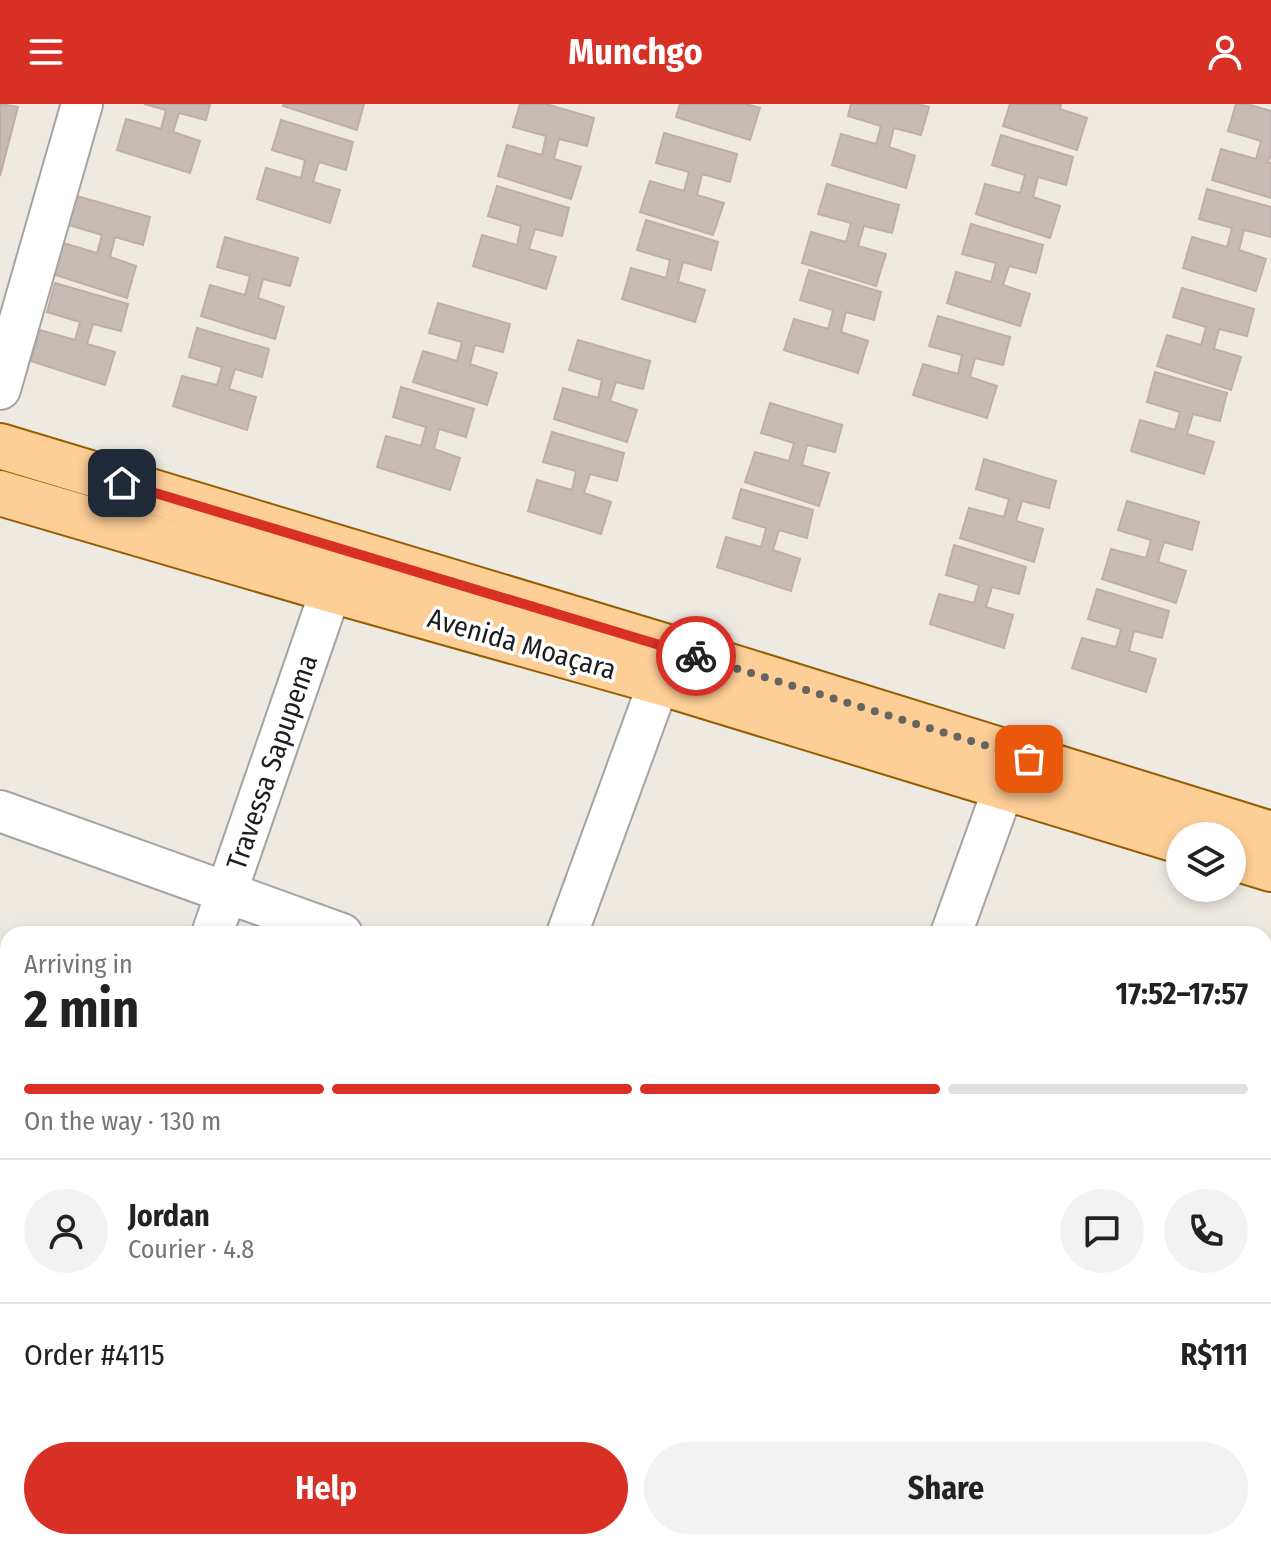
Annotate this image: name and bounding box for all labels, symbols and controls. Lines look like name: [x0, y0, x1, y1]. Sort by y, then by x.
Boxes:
icon: menu: [24, 30, 68, 74]
text: Munchgo: [568, 30, 703, 74]
icon: person: [1203, 30, 1247, 74]
pin: [88, 449, 156, 517]
icon: home: [100, 461, 144, 505]
street label: Avenida Moaçara: [424, 601, 620, 687]
courier: [656, 616, 736, 696]
icon: bike: [674, 634, 718, 678]
street label: Travessa Sapupema: [220, 650, 324, 874]
pin: [995, 725, 1063, 793]
icon: bag: [1007, 737, 1051, 781]
map controls: [1166, 822, 1246, 902]
button: layers: [1166, 822, 1246, 902]
text: Arriving in: [24, 949, 133, 980]
text: 17:52–17:57: [1116, 976, 1248, 1012]
text: 2 min: [24, 978, 139, 1041]
text: On the way · 130 m: [24, 1106, 221, 1137]
button: person: [24, 1189, 108, 1273]
button: chat: [1060, 1189, 1144, 1273]
button: phone: [1164, 1189, 1248, 1273]
text: Jordan: [128, 1198, 210, 1234]
text: Courier · 4.8: [128, 1234, 254, 1265]
text: Order #4115: [24, 1337, 165, 1373]
text: R$111: [1181, 1337, 1248, 1373]
button: Help: [24, 1442, 628, 1534]
button: Share: [644, 1442, 1248, 1534]

